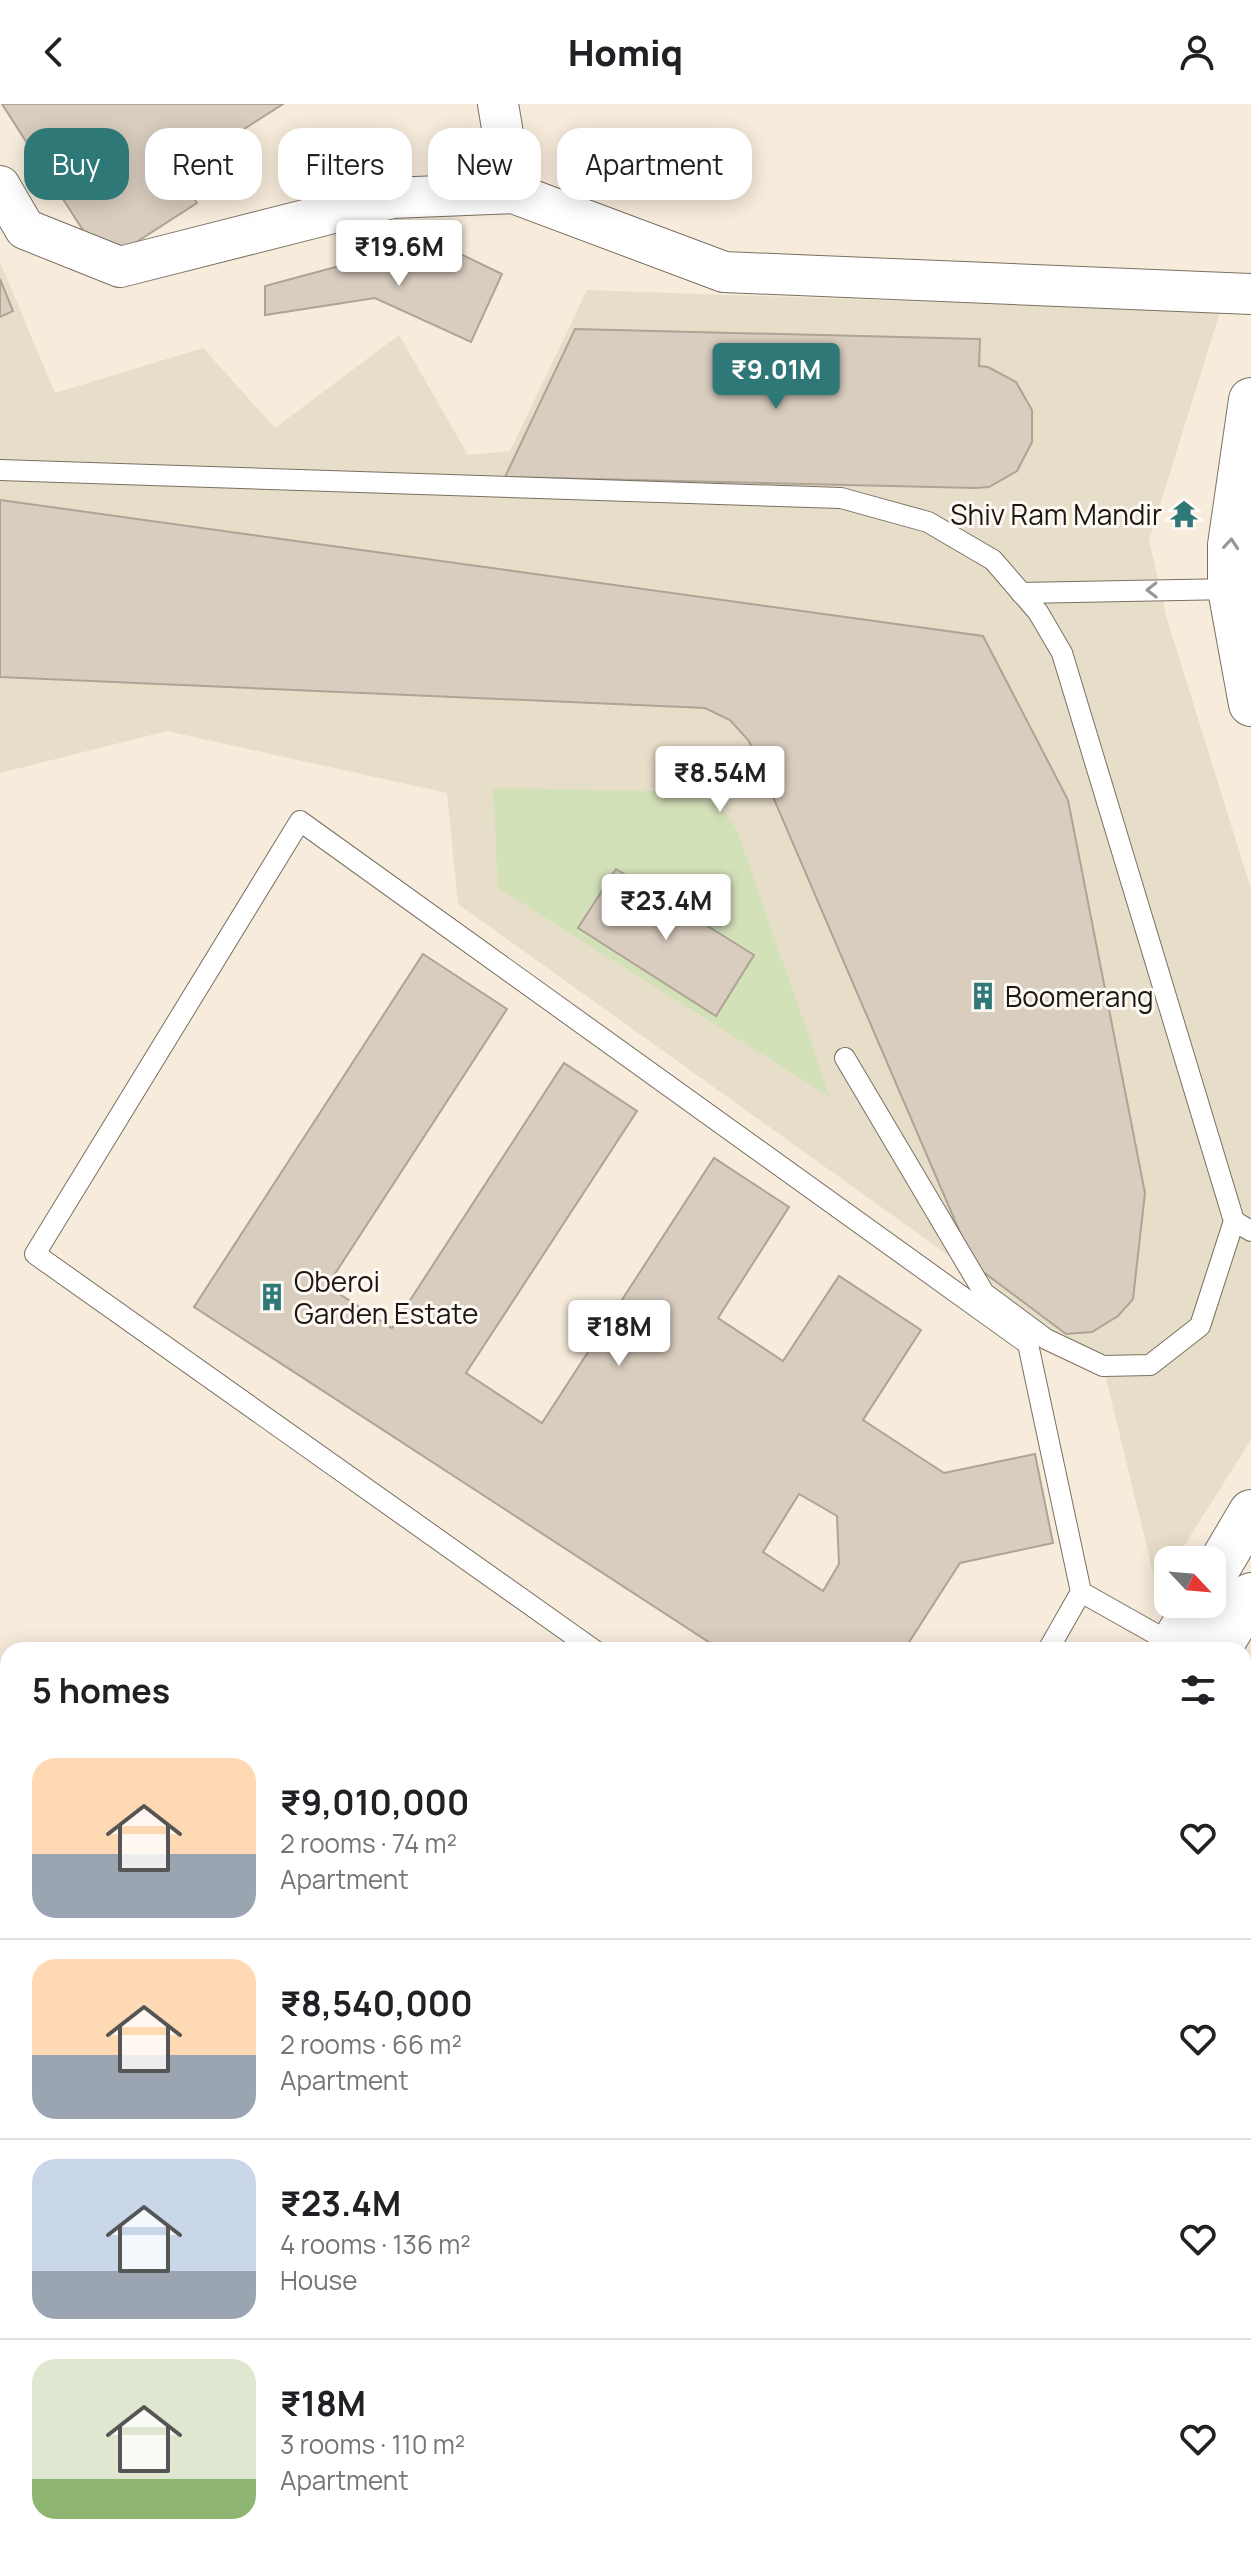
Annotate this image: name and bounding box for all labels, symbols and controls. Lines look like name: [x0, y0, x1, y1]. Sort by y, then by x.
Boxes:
text: Homiq: [568, 28, 683, 77]
icon: back: [32, 30, 76, 74]
icon: person: [1175, 30, 1219, 74]
chip: Buy: [24, 128, 129, 200]
chip: Rent: [145, 128, 262, 200]
chip: Filters: [278, 128, 412, 200]
chip: New: [428, 128, 541, 200]
chip: Apartment: [557, 128, 752, 200]
pin: ₹19.6M: [334, 220, 464, 288]
text: ₹19.6M: [354, 228, 444, 264]
pin: ₹9.01M: [711, 343, 841, 411]
text: ₹9.01M: [731, 351, 821, 387]
place label: Shiv Ram Mandir: [950, 495, 1162, 533]
temple icon: Shiv Ram Mandir: [1169, 499, 1199, 529]
one-way arrow: [1222, 537, 1239, 550]
one-way arrow: [1145, 582, 1158, 599]
pin: ₹8.54M: [655, 746, 785, 814]
text: ₹8.54M: [673, 754, 767, 790]
pin: ₹23.4M: [601, 874, 731, 942]
text: ₹23.4M: [620, 882, 712, 918]
place label: Boomerang: [1005, 977, 1154, 1015]
building icon: Boomerang: [968, 981, 998, 1011]
place label: Oberoi Garden Estate: [294, 1262, 478, 1332]
building icon: Oberoi Garden Estate: [257, 1282, 287, 1312]
pin: ₹18M: [572, 1300, 666, 1368]
text: ₹18M: [586, 1308, 652, 1344]
north arrow: [1154, 1546, 1226, 1618]
map controls: [1154, 1546, 1226, 1618]
text: 5 homes: [32, 1667, 170, 1713]
icon: filters: [1176, 1668, 1220, 1712]
text: ₹9,010,000: [280, 1779, 469, 1825]
icon: home: [96, 1790, 192, 1886]
icon: heart: [1176, 1816, 1220, 1860]
text: 2 rooms · 74 m²: [280, 1825, 457, 1861]
text: Apartment: [280, 1861, 409, 1897]
text: ₹8,540,000: [280, 1980, 473, 2026]
icon: home: [96, 1991, 192, 2087]
icon: heart: [1176, 2017, 1220, 2061]
text: 2 rooms · 66 m²: [280, 2026, 462, 2062]
text: Apartment: [280, 2062, 409, 2098]
text: ₹23.4M: [280, 2180, 401, 2226]
icon: home: [96, 2191, 192, 2287]
icon: heart: [1176, 2217, 1220, 2261]
text: 4 rooms · 136 m²: [280, 2226, 471, 2262]
text: House: [280, 2262, 357, 2298]
text: ₹18M: [280, 2380, 366, 2426]
icon: home: [96, 2391, 192, 2487]
icon: heart: [1176, 2417, 1220, 2461]
text: 3 rooms · 110 m²: [280, 2426, 465, 2462]
text: Apartment: [280, 2462, 409, 2498]

